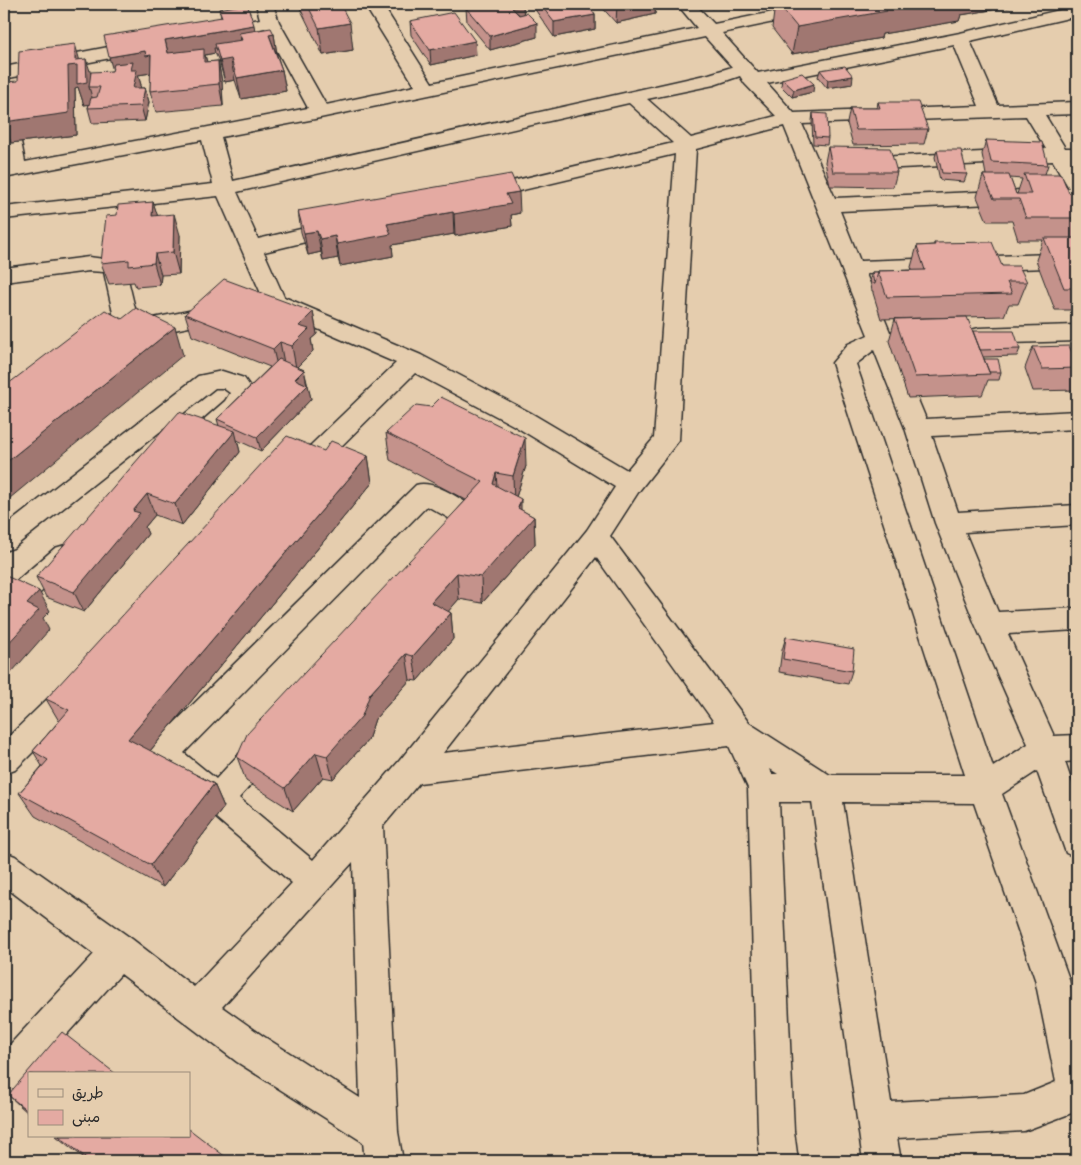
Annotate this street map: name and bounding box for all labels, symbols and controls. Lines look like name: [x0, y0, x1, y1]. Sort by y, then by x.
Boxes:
legend: [28, 1072, 190, 1138]
text: طريق: [72, 1080, 104, 1106]
text: مبنى: [72, 1104, 100, 1130]

